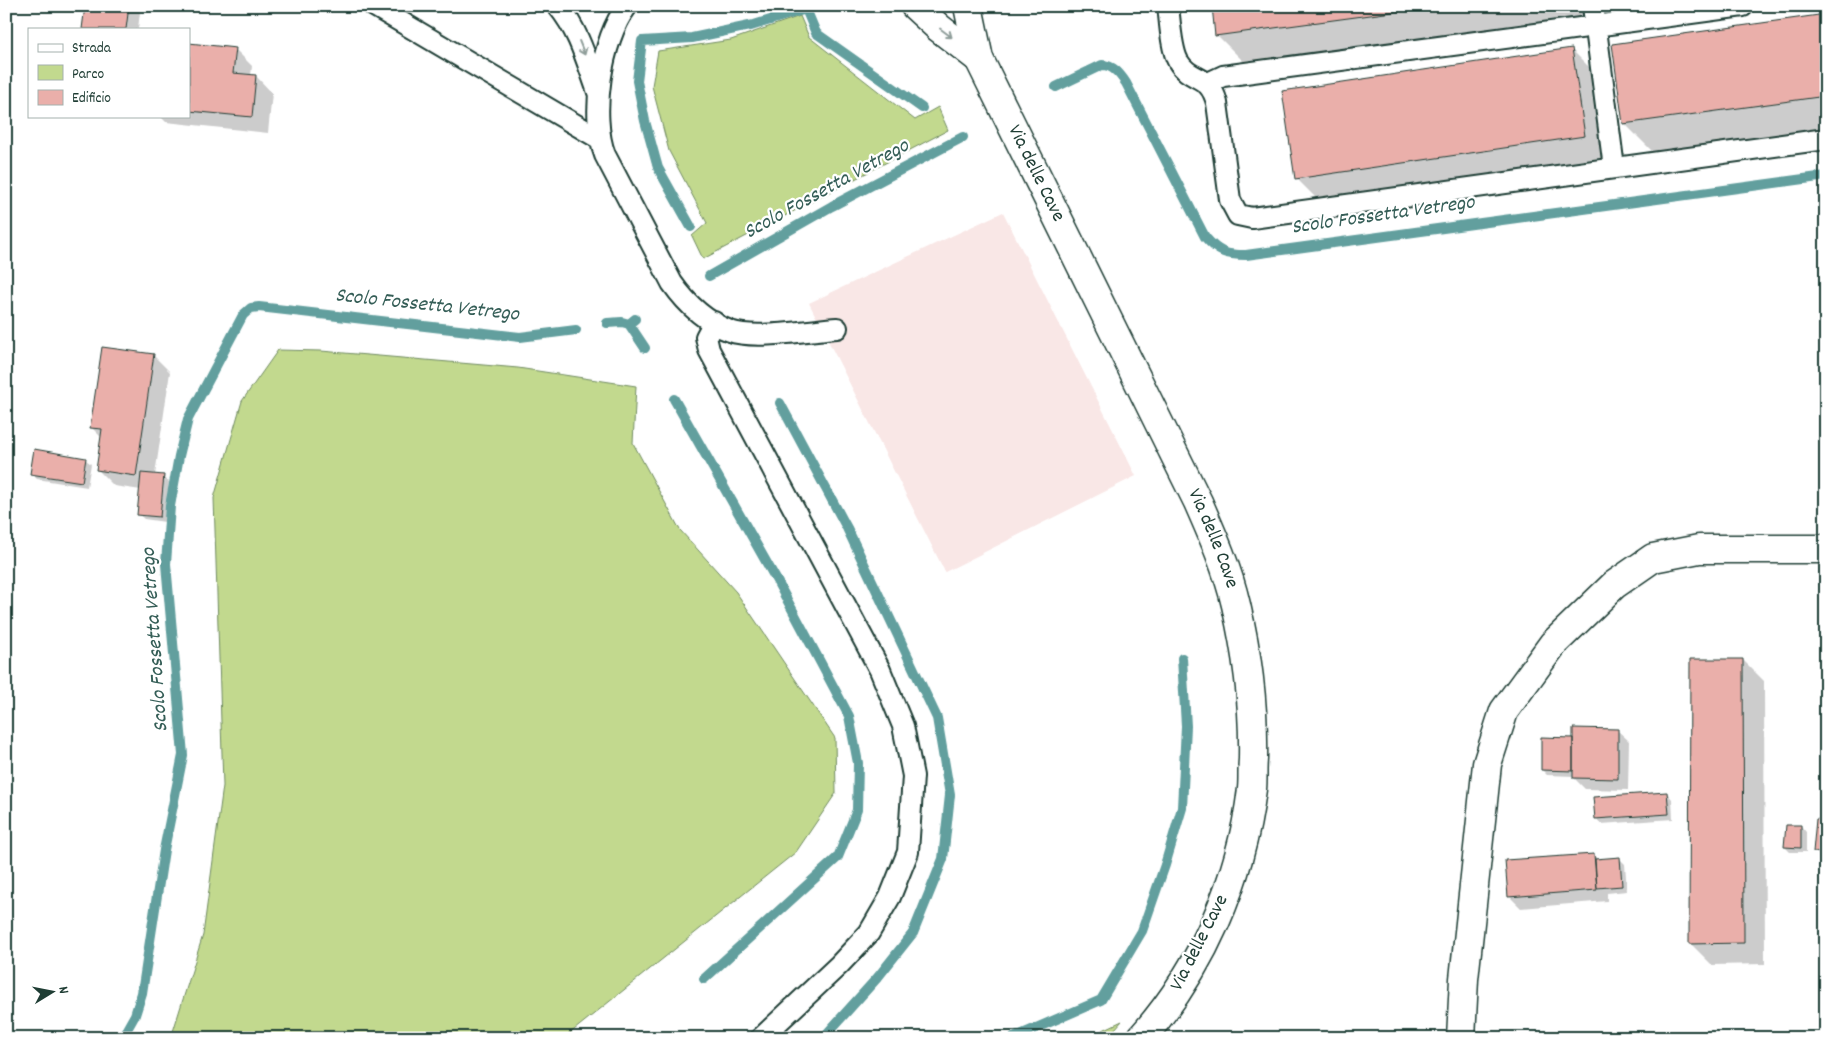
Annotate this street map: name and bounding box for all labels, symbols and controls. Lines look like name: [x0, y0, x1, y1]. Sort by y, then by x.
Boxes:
legend: [28, 28, 190, 118]
one-way arrow: [939, 28, 952, 39]
text: Strada: [72, 38, 112, 60]
one-way arrow: [578, 40, 587, 55]
text: Parco: [72, 64, 104, 86]
text: Edificio: [72, 88, 111, 110]
street label: Via delle Cave: [1000, 120, 1072, 227]
water label: Scolo Fossetta Vetrego: [739, 131, 916, 248]
water label: Scolo Fossetta Vetrego: [1289, 188, 1478, 244]
water label: Scolo Fossetta Vetrego: [334, 281, 522, 331]
street label: Via delle Cave: [1180, 484, 1245, 592]
water label: Scolo Fossetta Vetrego: [134, 545, 177, 733]
street label: Via delle Cave: [1164, 890, 1236, 996]
north arrow: [28, 966, 78, 1016]
text: N: [52, 985, 73, 995]

